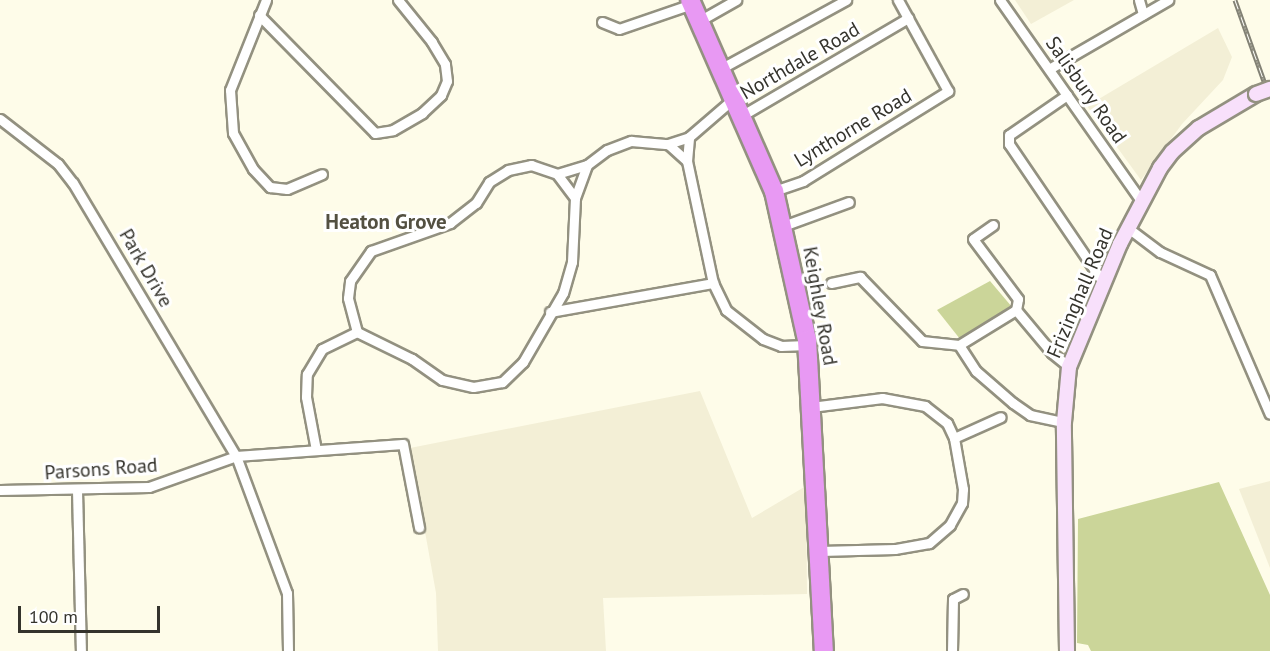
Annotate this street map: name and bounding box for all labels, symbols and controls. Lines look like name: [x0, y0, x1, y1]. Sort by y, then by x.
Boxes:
street label: Northdale Road: [736, 17, 864, 105]
street label: Salisbury Road: [1040, 32, 1132, 148]
street label: Lynthorne Road: [790, 84, 916, 172]
district label: Heaton Grove: [325, 209, 447, 235]
street label: Park Drive: [114, 224, 178, 312]
street label: Frizinghall Road: [1042, 224, 1118, 362]
street label: Keighley Road: [798, 244, 842, 368]
street label: Parsons Road: [44, 453, 158, 485]
scale bar: [21, 594, 164, 632]
text: 100 m: [29, 605, 78, 628]

